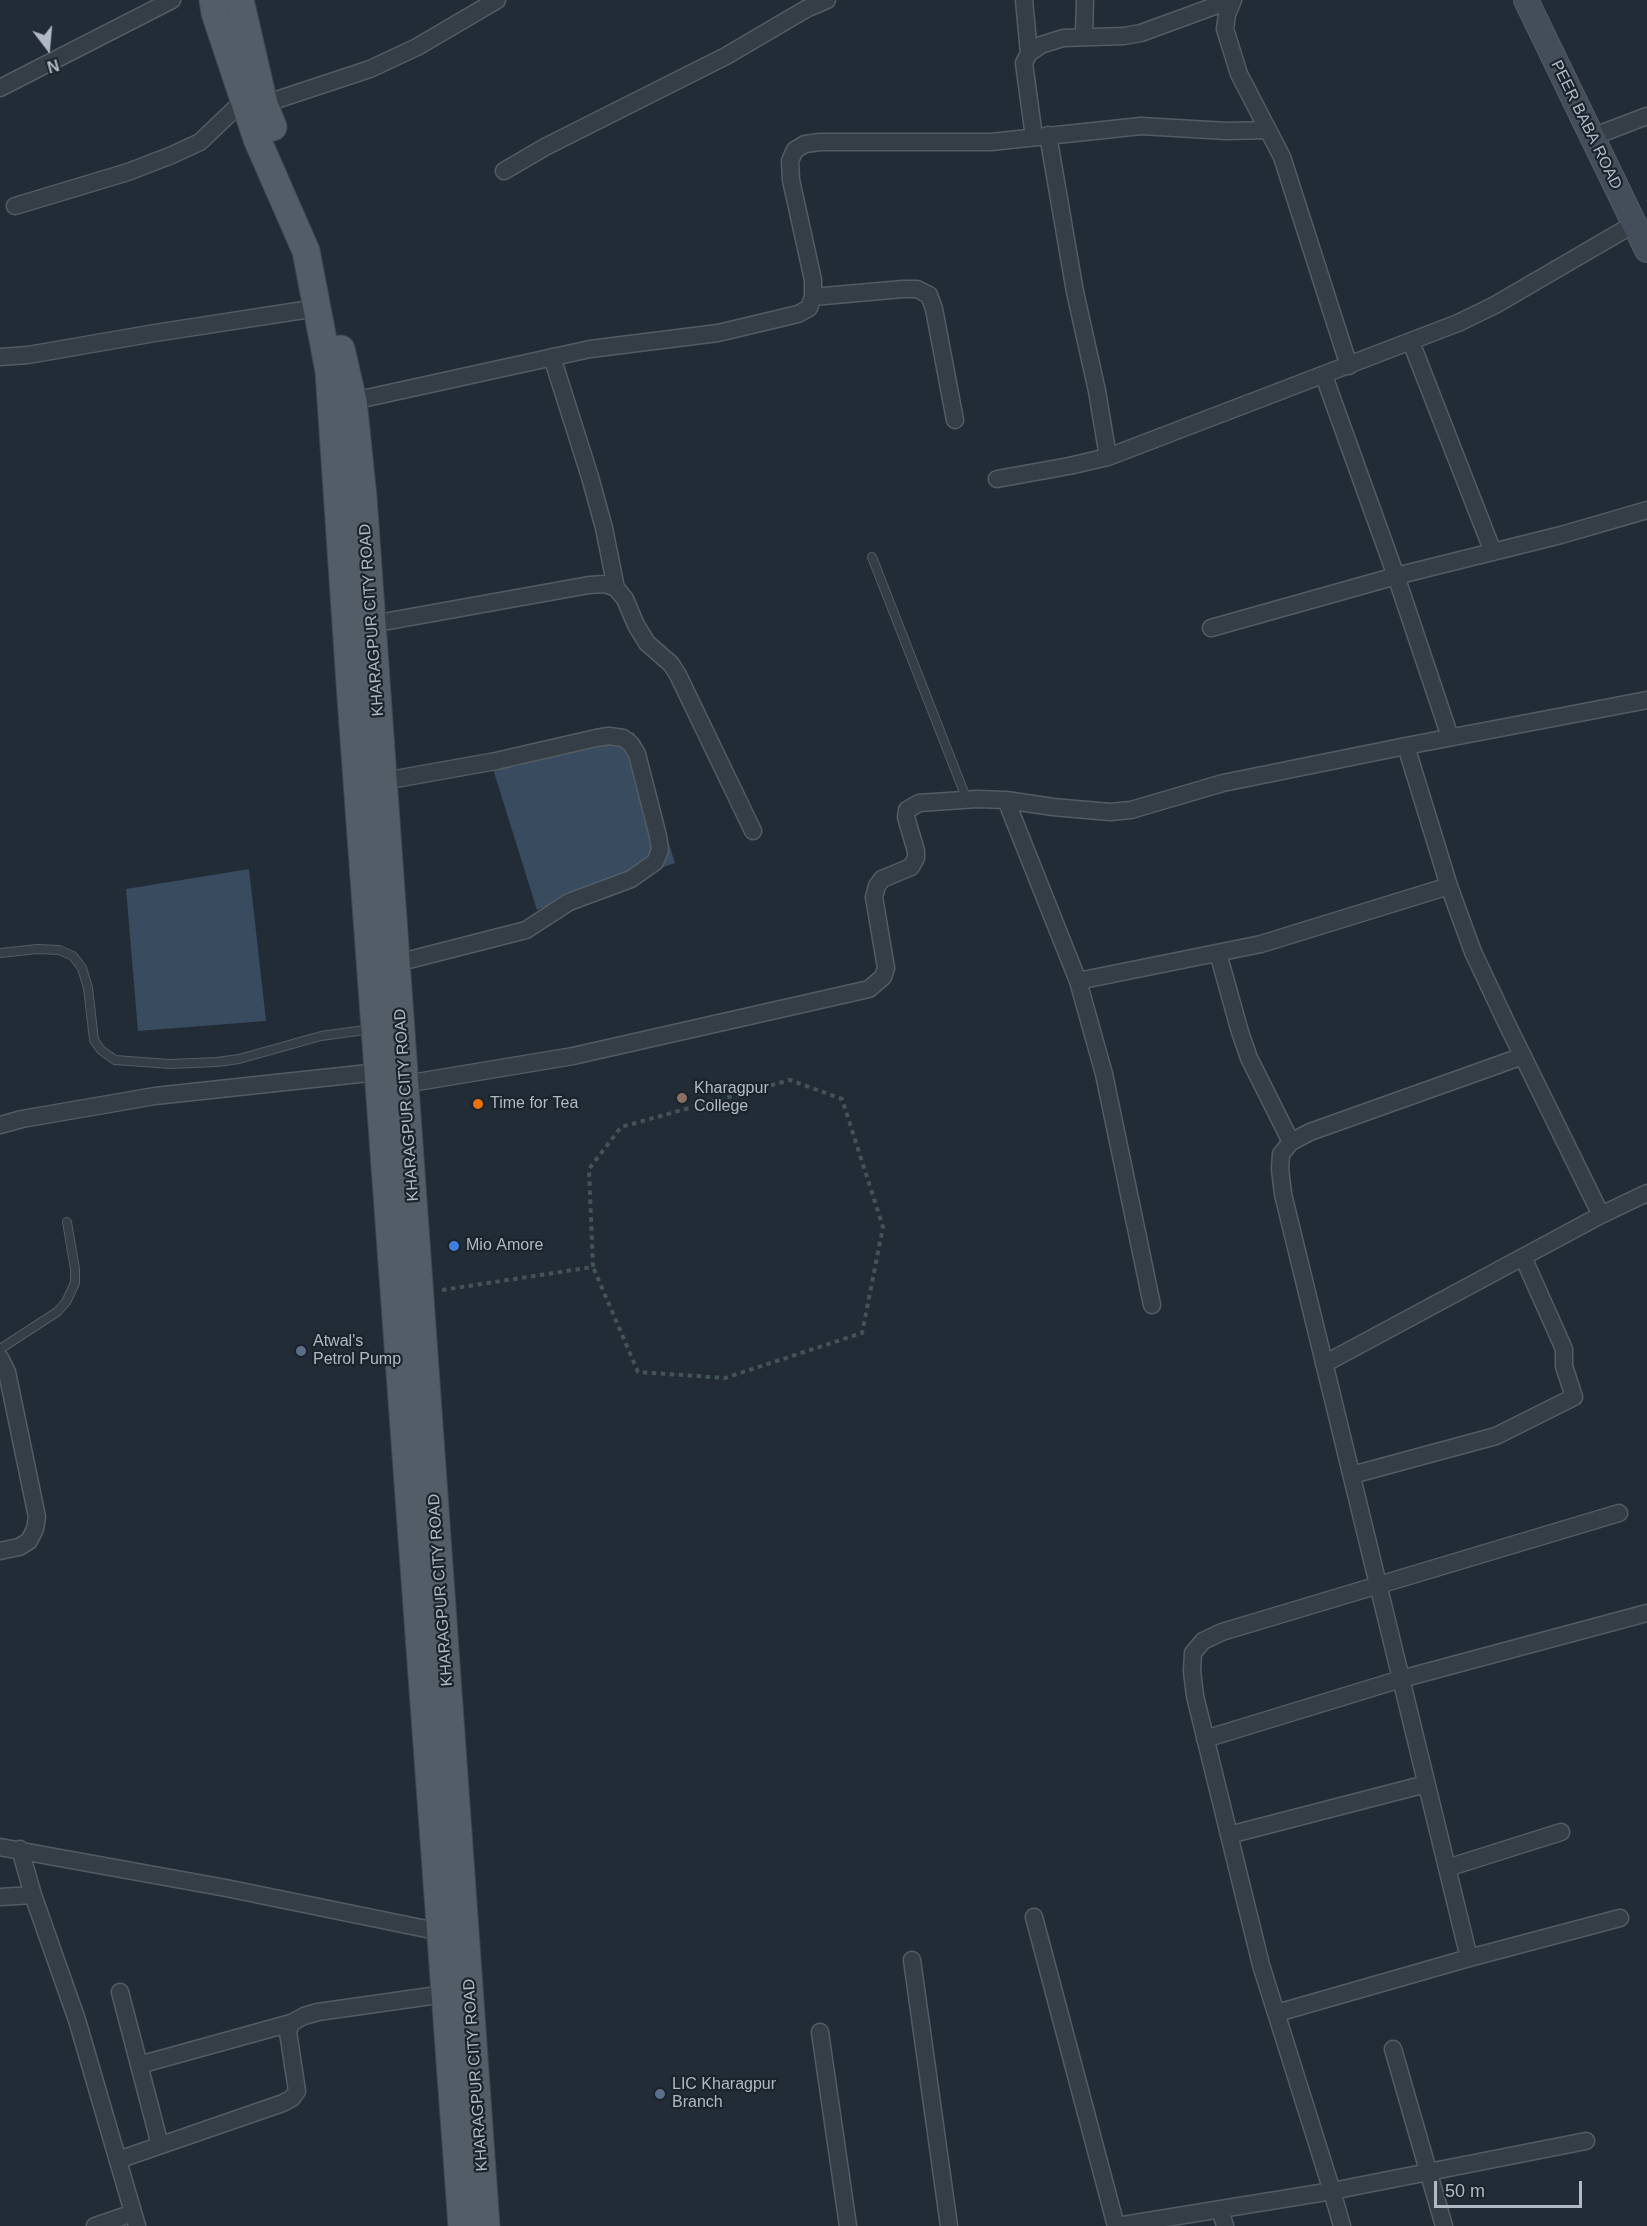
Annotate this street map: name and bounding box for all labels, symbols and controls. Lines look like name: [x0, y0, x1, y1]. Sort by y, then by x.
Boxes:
north arrow: [18, 18, 78, 78]
text: N: [45, 56, 61, 76]
street label: PEER BABA ROAD: [1546, 57, 1626, 193]
street label: KHARAGPUR CITY ROAD: [356, 523, 388, 717]
street label: KHARAGPUR CITY ROAD: [391, 1008, 423, 1202]
place label: Kharagpur College: [694, 1079, 769, 1117]
marker: Kharagpur College: [675, 1091, 689, 1105]
place label: Time for Tea: [490, 1094, 578, 1114]
marker: Time for Tea: [471, 1097, 485, 1111]
place label: Mio Amore: [466, 1236, 543, 1256]
marker: Mio Amore: [447, 1239, 461, 1253]
place label: Atwal's Petrol Pump: [313, 1332, 401, 1370]
marker: Atwal's Petrol Pump: [294, 1344, 308, 1358]
street label: KHARAGPUR CITY ROAD: [425, 1493, 457, 1687]
street label: KHARAGPUR CITY ROAD: [460, 1978, 492, 2172]
place label: LIC Kharagpur Branch: [672, 2075, 776, 2113]
marker: LIC Kharagpur Branch: [653, 2087, 667, 2101]
scale bar: [1437, 2169, 1586, 2207]
text: 50 m: [1445, 2181, 1485, 2201]

